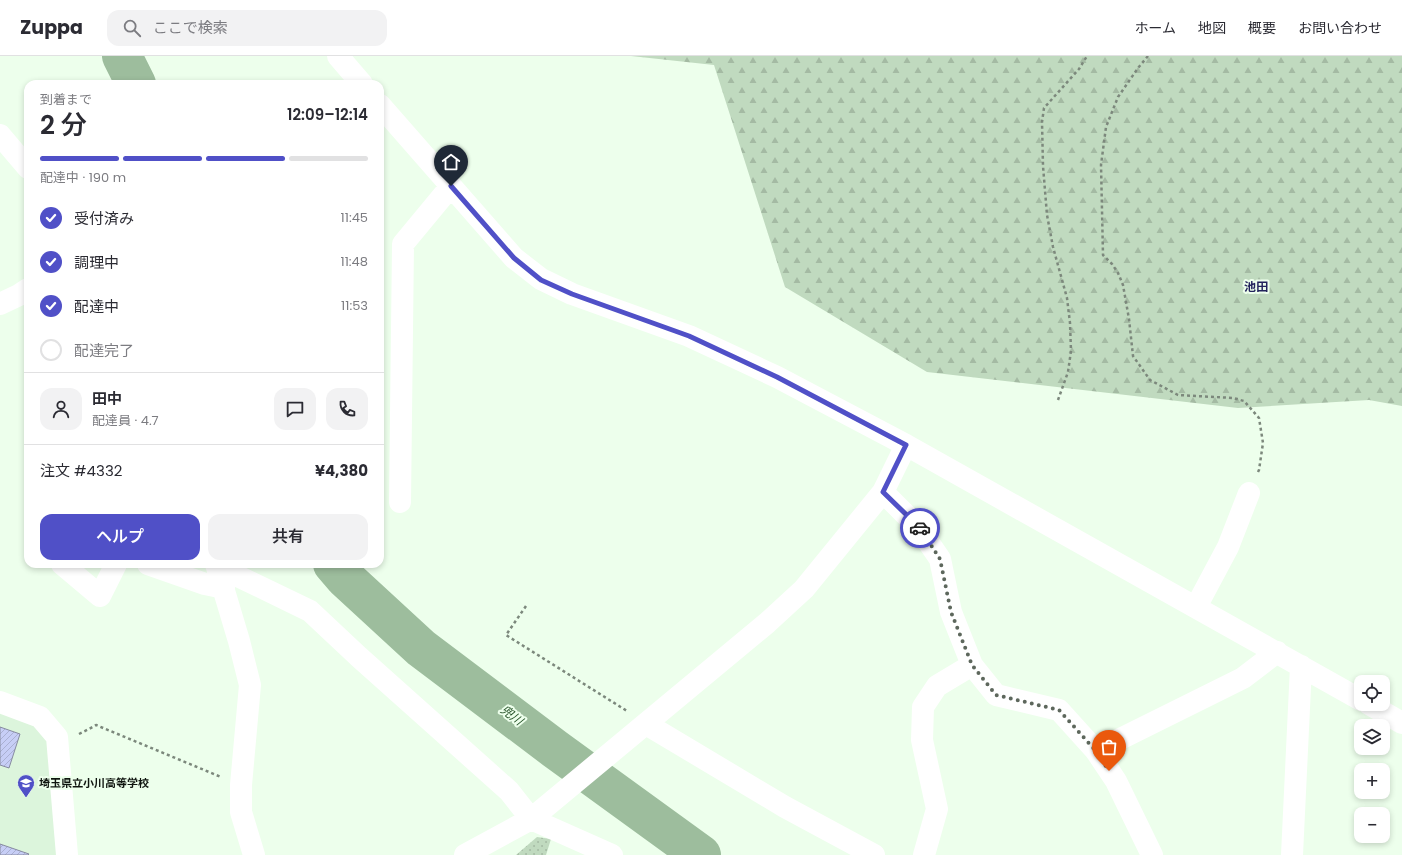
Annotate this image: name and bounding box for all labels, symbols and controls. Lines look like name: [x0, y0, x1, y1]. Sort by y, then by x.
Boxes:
search box: [107, 10, 387, 46]
text: Zuppa: [20, 14, 83, 41]
icon: search: [121, 17, 143, 39]
text: ここで検索: [153, 17, 228, 38]
text: ホーム: [1134, 18, 1176, 38]
text: 地図: [1198, 18, 1226, 38]
text: 概要: [1248, 18, 1276, 38]
text: お問い合わせ: [1298, 18, 1382, 38]
text: 到着まで: [40, 90, 92, 109]
text: 12:09–12:14: [287, 104, 368, 125]
text: 2 分: [40, 107, 87, 143]
pin: [434, 145, 468, 186]
icon: home: [440, 151, 462, 173]
text: 配達中 · 190 m: [40, 168, 126, 187]
icon: check: [40, 207, 62, 229]
text: 受付済み: [74, 208, 134, 229]
text: 11:45: [341, 208, 368, 227]
icon: check: [40, 251, 62, 273]
text: 調理中: [74, 252, 119, 273]
text: 11:48: [341, 252, 368, 271]
district label: 池田: [1244, 278, 1268, 295]
icon: check: [40, 295, 62, 317]
text: 配達中: [74, 296, 119, 317]
text: 11:53: [341, 296, 368, 315]
text: 配達完了: [74, 340, 134, 361]
button: person: [40, 388, 82, 430]
text: 田中: [92, 388, 122, 409]
button: chat: [274, 388, 316, 430]
button: phone: [326, 388, 368, 430]
text: 配達員 · 4.7: [92, 411, 159, 430]
text: 注文 #4332: [40, 460, 122, 481]
text: ¥4,380: [315, 460, 368, 481]
courier: [900, 508, 940, 548]
button: ヘルプ: [40, 514, 200, 560]
button: 共有: [208, 514, 368, 560]
icon: car: [909, 517, 931, 539]
map controls: [1354, 675, 1390, 843]
button: locate: [1354, 675, 1390, 711]
water label: 兜川: [497, 701, 528, 730]
button: layers: [1354, 719, 1390, 755]
pin: [1092, 730, 1126, 771]
icon: bag: [1098, 736, 1120, 758]
button: +: [1354, 763, 1390, 799]
school or university icon: 埼玉県立小川高等学校: [16, 773, 36, 798]
place label: 埼玉県立小川高等学校: [39, 775, 149, 791]
button: −: [1354, 807, 1390, 843]

